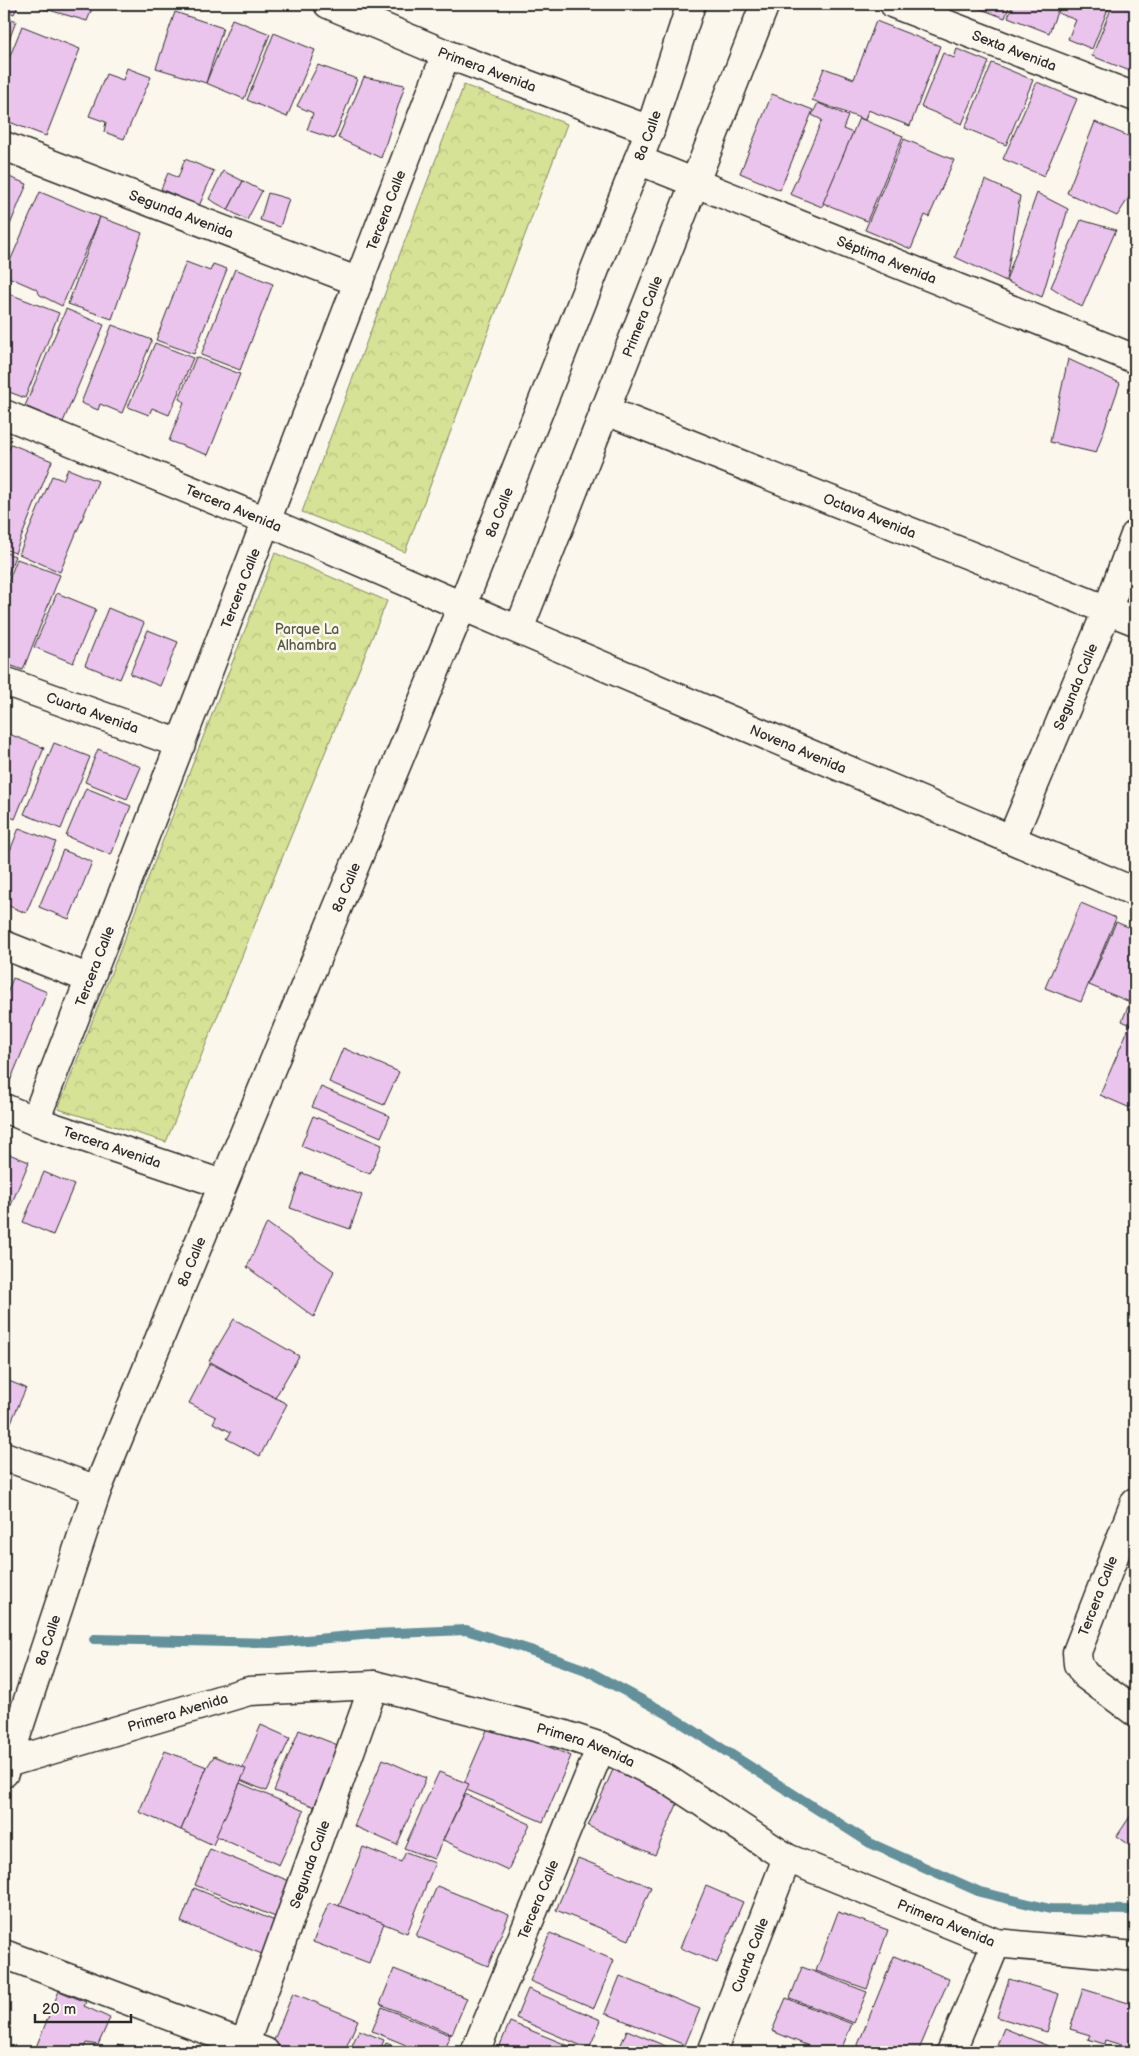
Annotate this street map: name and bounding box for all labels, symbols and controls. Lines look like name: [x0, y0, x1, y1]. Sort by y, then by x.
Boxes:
street label: Sexta Avenida: [970, 26, 1059, 74]
street label: Primera Avenida: [435, 43, 539, 95]
street label: 8a Calle: [630, 108, 664, 163]
street label: Tercera Calle: [363, 168, 409, 253]
street label: Segunda Avenida: [127, 186, 236, 242]
street label: Séptima Avenida: [834, 232, 939, 287]
street label: Primera Calle: [618, 273, 666, 359]
street label: Tercera Avenida: [183, 481, 284, 535]
street label: 8a Calle: [481, 485, 517, 540]
street label: Octava Avenida: [821, 490, 919, 542]
street label: Tercera Calle: [217, 546, 263, 631]
park label: Parque La Alhambra: [275, 621, 339, 654]
street label: Segunda Calle: [1049, 641, 1101, 733]
street label: Cuarta Avenida: [44, 688, 141, 737]
street label: Novena Avenida: [747, 721, 849, 777]
street label: 8a Calle: [328, 860, 364, 915]
street label: Tercera Calle: [72, 924, 118, 1009]
street label: Tercera Avenida: [61, 1123, 163, 1171]
street label: 8a Calle: [173, 1234, 209, 1289]
street label: Tercera Calle: [1075, 1553, 1121, 1639]
street label: 8a Calle: [31, 1613, 64, 1667]
street label: Primera Avenida: [125, 1689, 230, 1735]
street label: Primera Avenida: [535, 1719, 638, 1771]
street label: Segunda Calle: [286, 1818, 333, 1911]
street label: Tercera Calle: [514, 1857, 562, 1942]
street label: Primera Avenida: [895, 1895, 998, 1950]
street label: Cuarta Calle: [727, 1915, 772, 1995]
scale bar: [35, 1991, 131, 2023]
text: 20 m: [42, 2000, 76, 2019]

